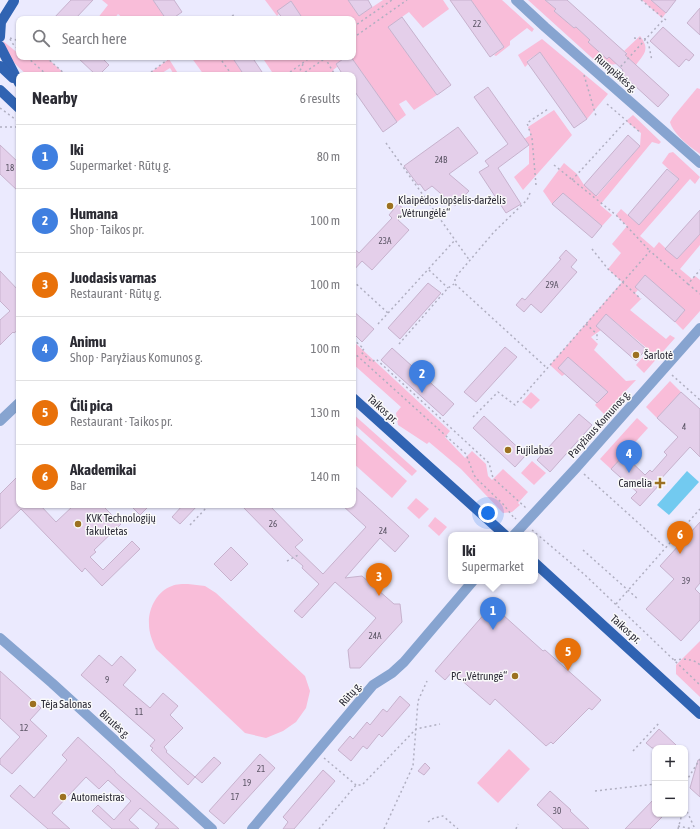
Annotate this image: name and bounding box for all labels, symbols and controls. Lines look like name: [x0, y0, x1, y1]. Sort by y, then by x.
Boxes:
search box: [16, 16, 356, 60]
house number: 22: [473, 19, 481, 29]
icon: search: [30, 27, 52, 49]
text: Search here: [62, 30, 127, 47]
street label: Rumpiškės g.: [592, 51, 640, 95]
text: Nearby: [32, 88, 78, 108]
text: 6 results: [300, 91, 340, 106]
text: Iki: [70, 141, 84, 158]
text: 1: [42, 149, 48, 164]
text: 80 m: [317, 149, 340, 164]
house number: 24B: [435, 155, 448, 165]
text: Supermarket · Rūtų g.: [70, 158, 171, 173]
house number: 18: [6, 163, 14, 173]
place label: Klaipėdos lopšelis-darželis „Vėtrungėlė“: [398, 194, 506, 219]
marker: Klaipėdos lopšelis-darželis „Vėtrungėlė“: [385, 201, 395, 211]
text: Humana: [70, 205, 118, 222]
text: 2: [42, 213, 48, 228]
text: 100 m: [311, 213, 340, 228]
text: Shop · Taikos pr.: [70, 222, 144, 237]
house number: 23A: [379, 236, 392, 246]
text: Juodasis varnas: [70, 269, 156, 286]
text: 3: [42, 277, 48, 292]
text: 100 m: [311, 277, 340, 292]
house number: 29A: [546, 280, 559, 290]
text: Restaurant · Rūtų g.: [70, 286, 162, 301]
text: Animu: [70, 333, 106, 350]
text: 4: [42, 341, 48, 356]
text: 100 m: [311, 341, 340, 356]
place label: Šarlotė: [644, 349, 673, 361]
text: Shop · Paryžiaus Komunos g.: [70, 350, 203, 365]
marker: Šarlotė: [631, 350, 641, 360]
pin: 2: [409, 360, 435, 393]
street label: Paryžiaus Komunos g.: [566, 388, 632, 460]
street label: Taikos pr.: [365, 392, 401, 426]
text: Čili pica: [70, 397, 113, 414]
text: 5: [42, 405, 48, 420]
text: 130 m: [311, 405, 340, 420]
text: Restaurant · Taikos pr.: [70, 414, 173, 429]
house number: 4: [682, 422, 686, 432]
pin: 4: [616, 440, 642, 473]
place label: Fujilabas: [516, 444, 553, 456]
marker: Fujilabas: [503, 445, 513, 455]
text: Akademikai: [70, 461, 136, 478]
text: 6: [42, 469, 48, 484]
text: 140 m: [311, 469, 340, 484]
place label: Camelia: [618, 477, 652, 489]
text: Bar: [70, 478, 86, 493]
marker: Camelia: [655, 478, 665, 488]
your location: [478, 503, 498, 523]
place label: KVK Technologijų fakultetas: [86, 512, 156, 537]
marker: KVK Technologijų fakultetas: [73, 519, 83, 529]
house number: 26: [269, 519, 277, 529]
pin: 6: [667, 521, 693, 554]
house number: 24: [379, 526, 387, 536]
popup: [448, 532, 538, 584]
text: Iki: [462, 542, 476, 559]
text: Supermarket: [462, 559, 524, 574]
pin: 3: [366, 563, 392, 596]
house number: 39: [682, 576, 690, 586]
pin: 1: [480, 597, 506, 630]
street label: Taikos pr.: [608, 612, 644, 646]
house number: 24A: [369, 631, 382, 641]
pin: 5: [555, 638, 581, 671]
place label: PC „Vėtrungė“: [451, 670, 507, 682]
marker: PC „Vėtrungė“: [510, 671, 520, 681]
house number: 9: [105, 675, 109, 685]
street label: Rūtų g.: [336, 680, 364, 708]
place label: Tėja Salonas: [41, 698, 91, 710]
marker: Tėja Salonas: [28, 699, 38, 709]
street label: Birutės g.: [97, 707, 133, 741]
house number: 11: [135, 707, 143, 717]
house number: 12: [20, 723, 28, 733]
map controls: [652, 745, 688, 817]
button: +: [652, 745, 688, 781]
house number: 21: [257, 764, 265, 774]
house number: 19: [243, 778, 251, 788]
button: −: [652, 781, 688, 817]
place label: Automeistras: [71, 791, 125, 803]
marker: Automeistras: [58, 792, 68, 802]
house number: 17: [231, 792, 239, 802]
house number: 30: [553, 806, 561, 816]

